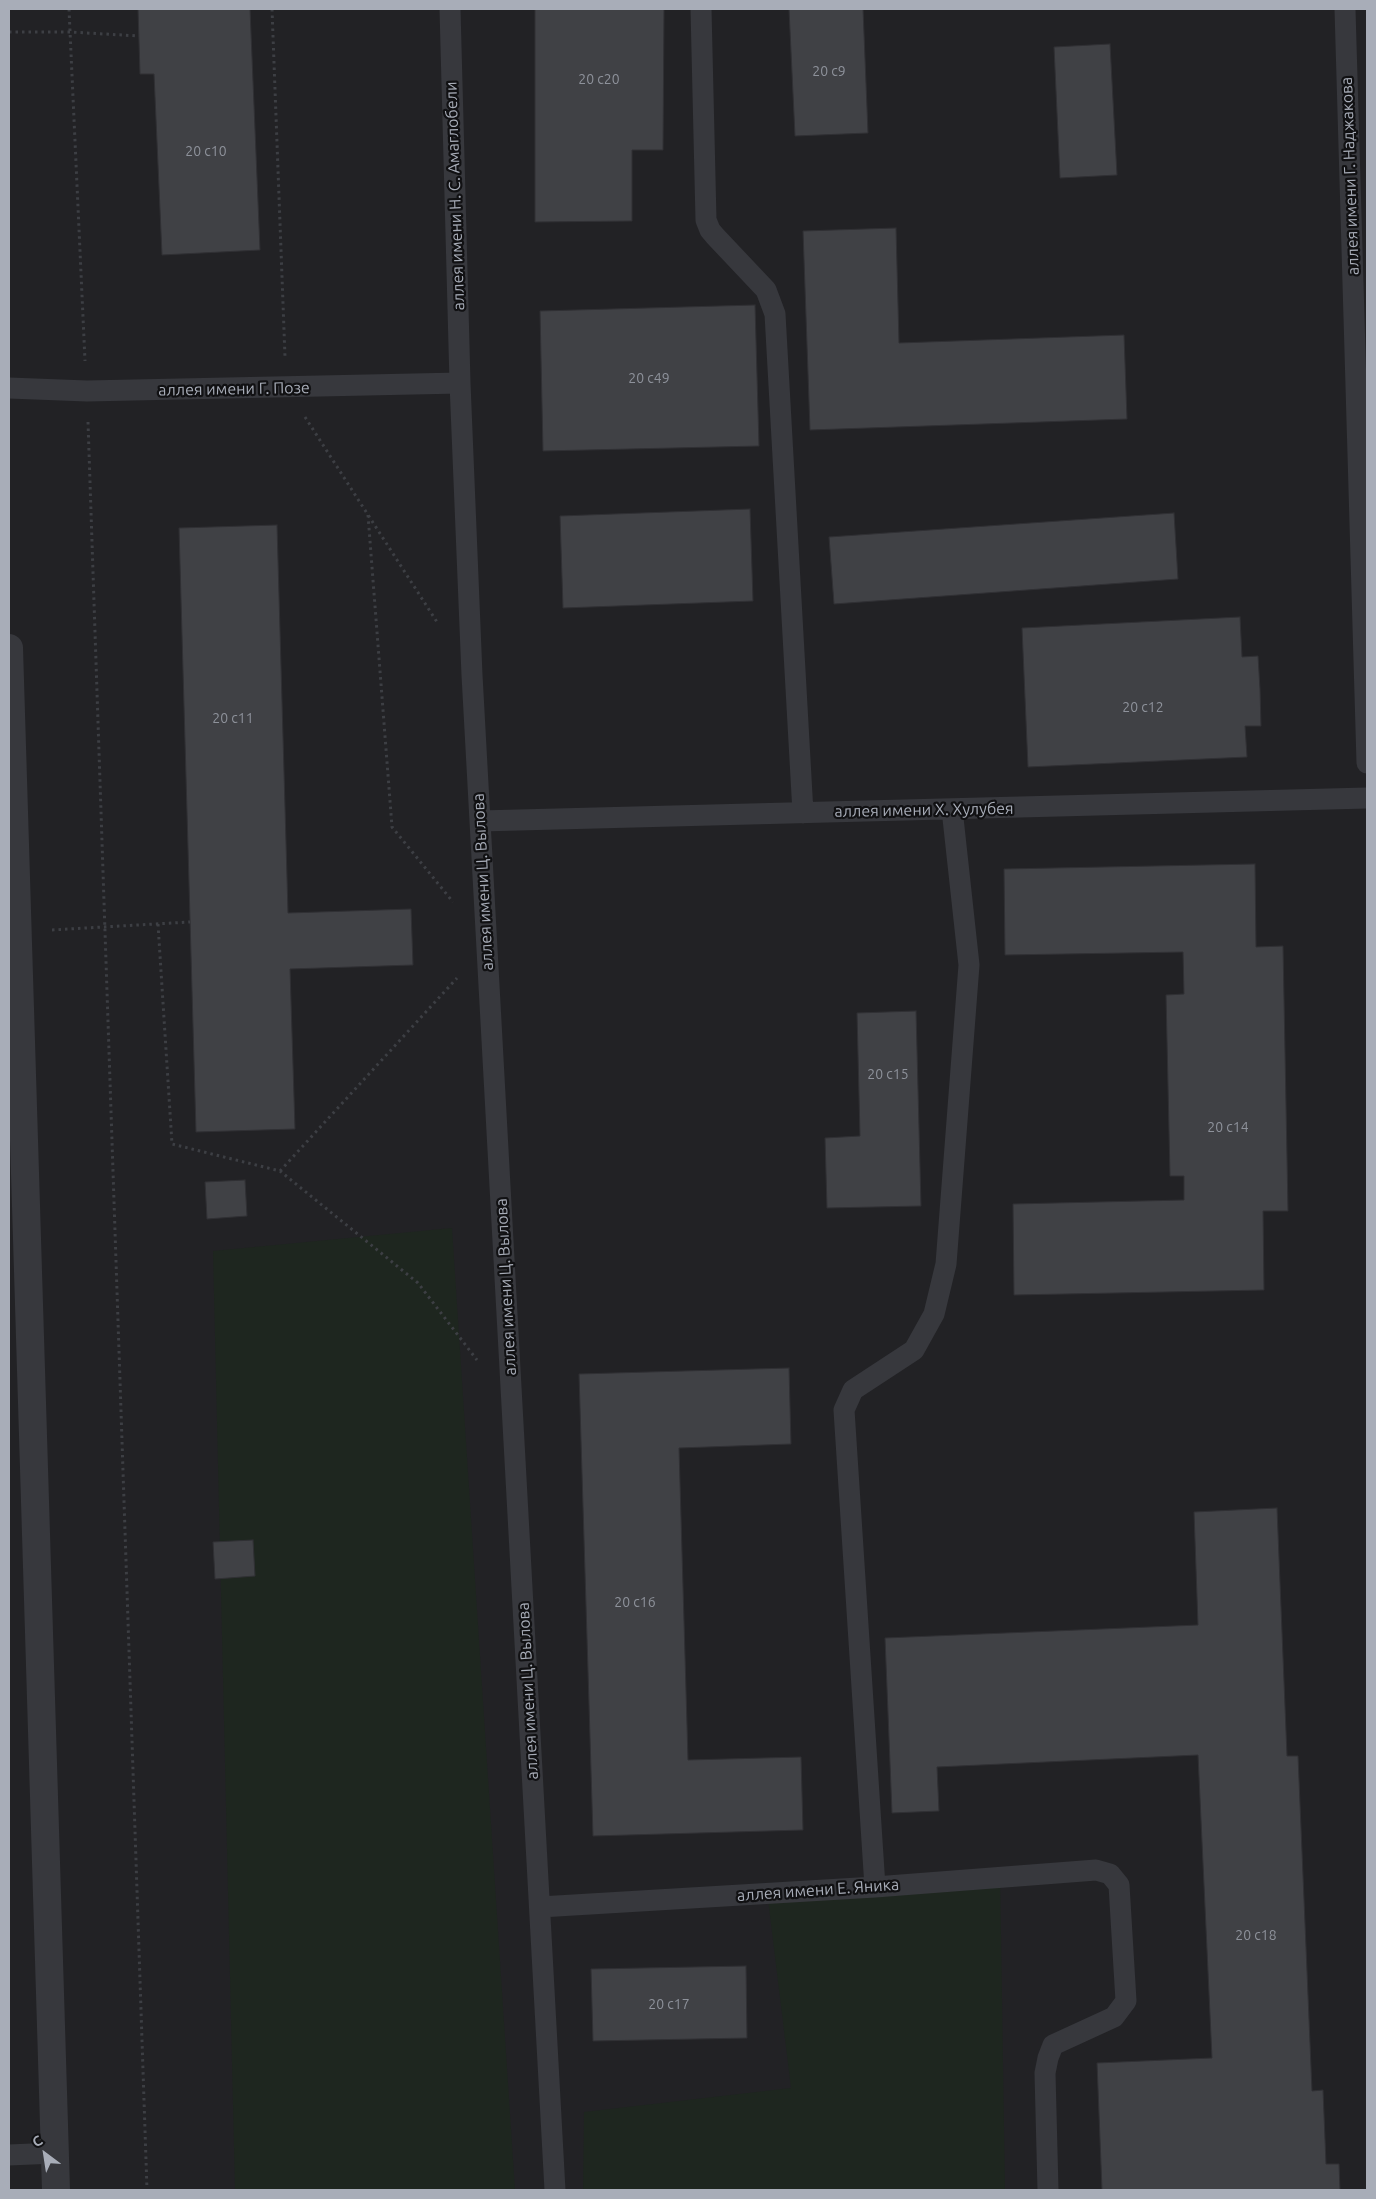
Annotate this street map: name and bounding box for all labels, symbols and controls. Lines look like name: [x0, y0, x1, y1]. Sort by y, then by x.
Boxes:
house number: 20 с9: [812, 63, 846, 79]
house number: 20 с20: [578, 71, 620, 87]
street label: аллея имени Г. Наджакова: [1337, 77, 1363, 275]
street label: аллея имени Н. С. Амаглобели: [441, 81, 469, 311]
house number: 20 с10: [185, 143, 227, 159]
house number: 20 с49: [628, 370, 670, 386]
street label: аллея имени Г. Позе: [158, 378, 310, 400]
house number: 20 с12: [1122, 699, 1164, 715]
house number: 20 с11: [212, 710, 254, 726]
street label: аллея имени Ц. Вылова: [469, 793, 497, 971]
street label: аллея имени Х. Хулубея: [834, 799, 1014, 821]
house number: 20 с15: [867, 1066, 909, 1082]
house number: 20 с14: [1207, 1119, 1249, 1135]
street label: аллея имени Ц. Вылова: [492, 1198, 520, 1376]
house number: 20 с16: [614, 1594, 656, 1610]
street label: аллея имени Ц. Вылова: [514, 1602, 542, 1780]
street label: аллея имени Е. Яника: [736, 1875, 900, 1905]
house number: 20 с18: [1235, 1927, 1277, 1943]
house number: 20 с17: [648, 1996, 690, 2012]
north arrow: [20, 2129, 70, 2179]
text: С: [29, 2132, 45, 2150]

